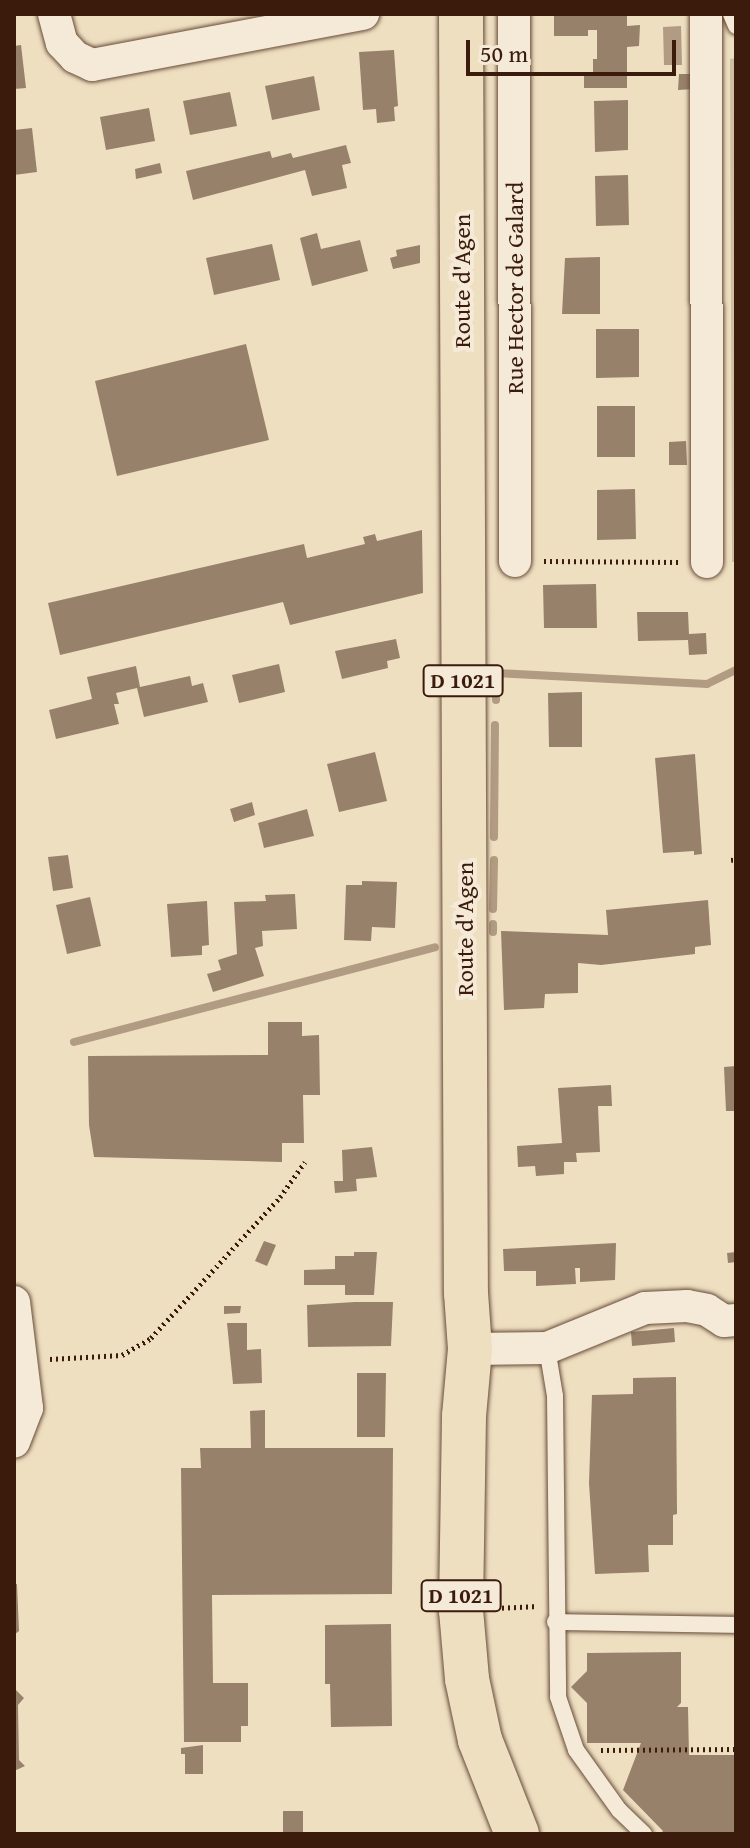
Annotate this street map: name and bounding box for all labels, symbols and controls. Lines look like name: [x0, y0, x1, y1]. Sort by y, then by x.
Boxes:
scale bar: [470, 24, 680, 74]
text: 50 m: [480, 36, 528, 71]
street label: Rue Hector de Galard: [501, 182, 529, 394]
street label: Route d'Agen: [448, 214, 476, 348]
road number: D 1021: [421, 663, 505, 699]
street label: Route d'Agen: [451, 862, 479, 996]
road number: D 1021: [419, 1578, 503, 1614]

